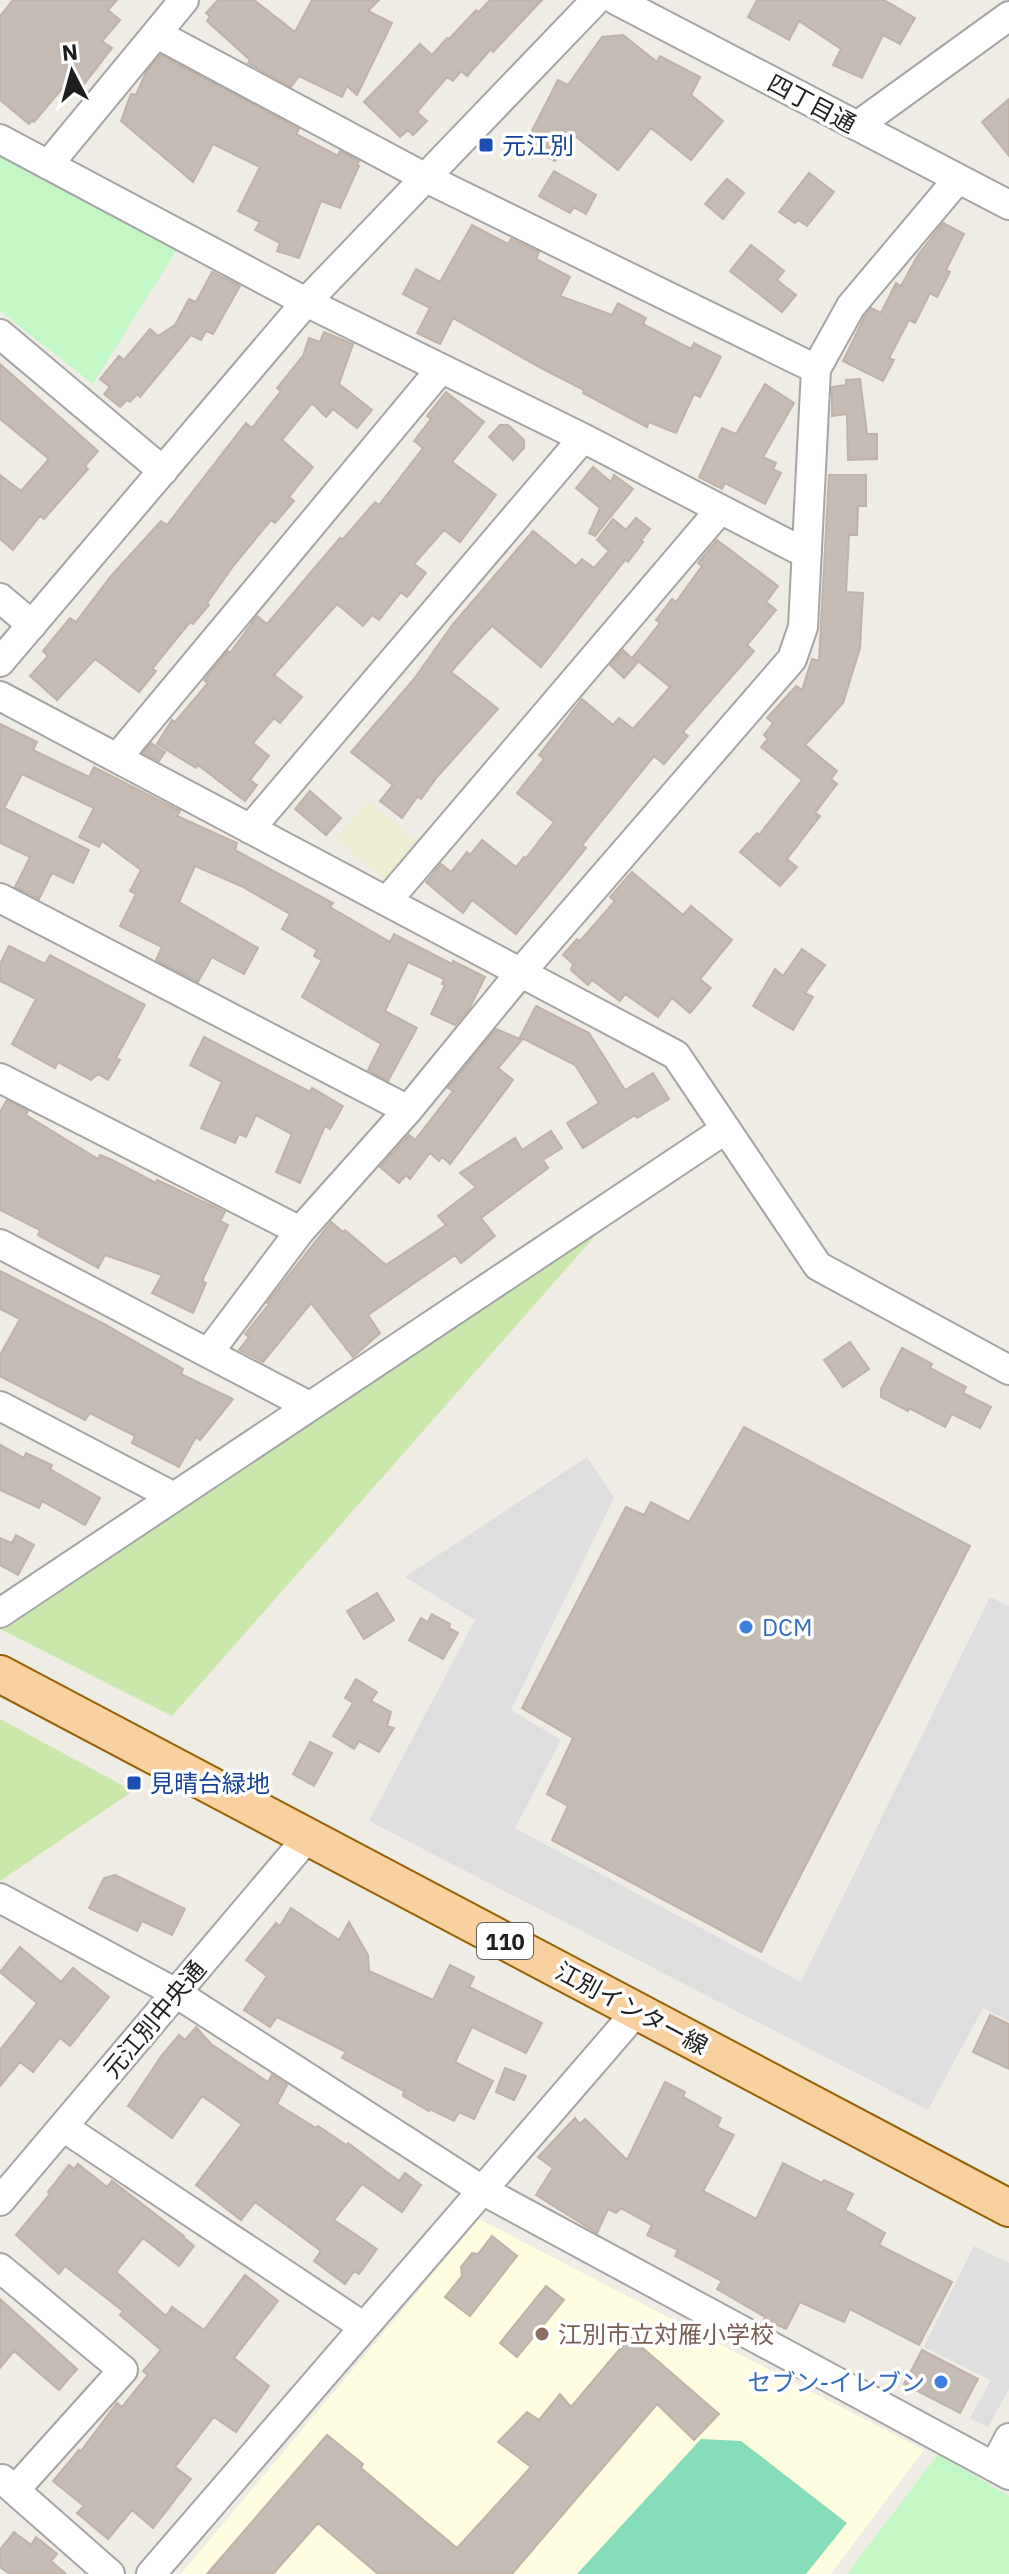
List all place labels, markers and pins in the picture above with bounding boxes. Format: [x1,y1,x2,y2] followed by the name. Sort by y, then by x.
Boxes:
[502,129,574,161] place label: 元江別
[477,136,495,154] marker: 元江別
[762,1611,813,1643] place label: DCM
[737,1618,755,1636] marker: DCM
[150,1767,270,1799] place label: 見晴台緑地
[125,1774,143,1792] marker: 見晴台緑地
[558,2318,774,2350] place label: 江別市立対雁小学校
[533,2325,551,2343] marker: 江別市立対雁小学校
[747,2366,925,2398] place label: セブン-イレブン
[932,2373,950,2391] marker: セブン-イレブン

